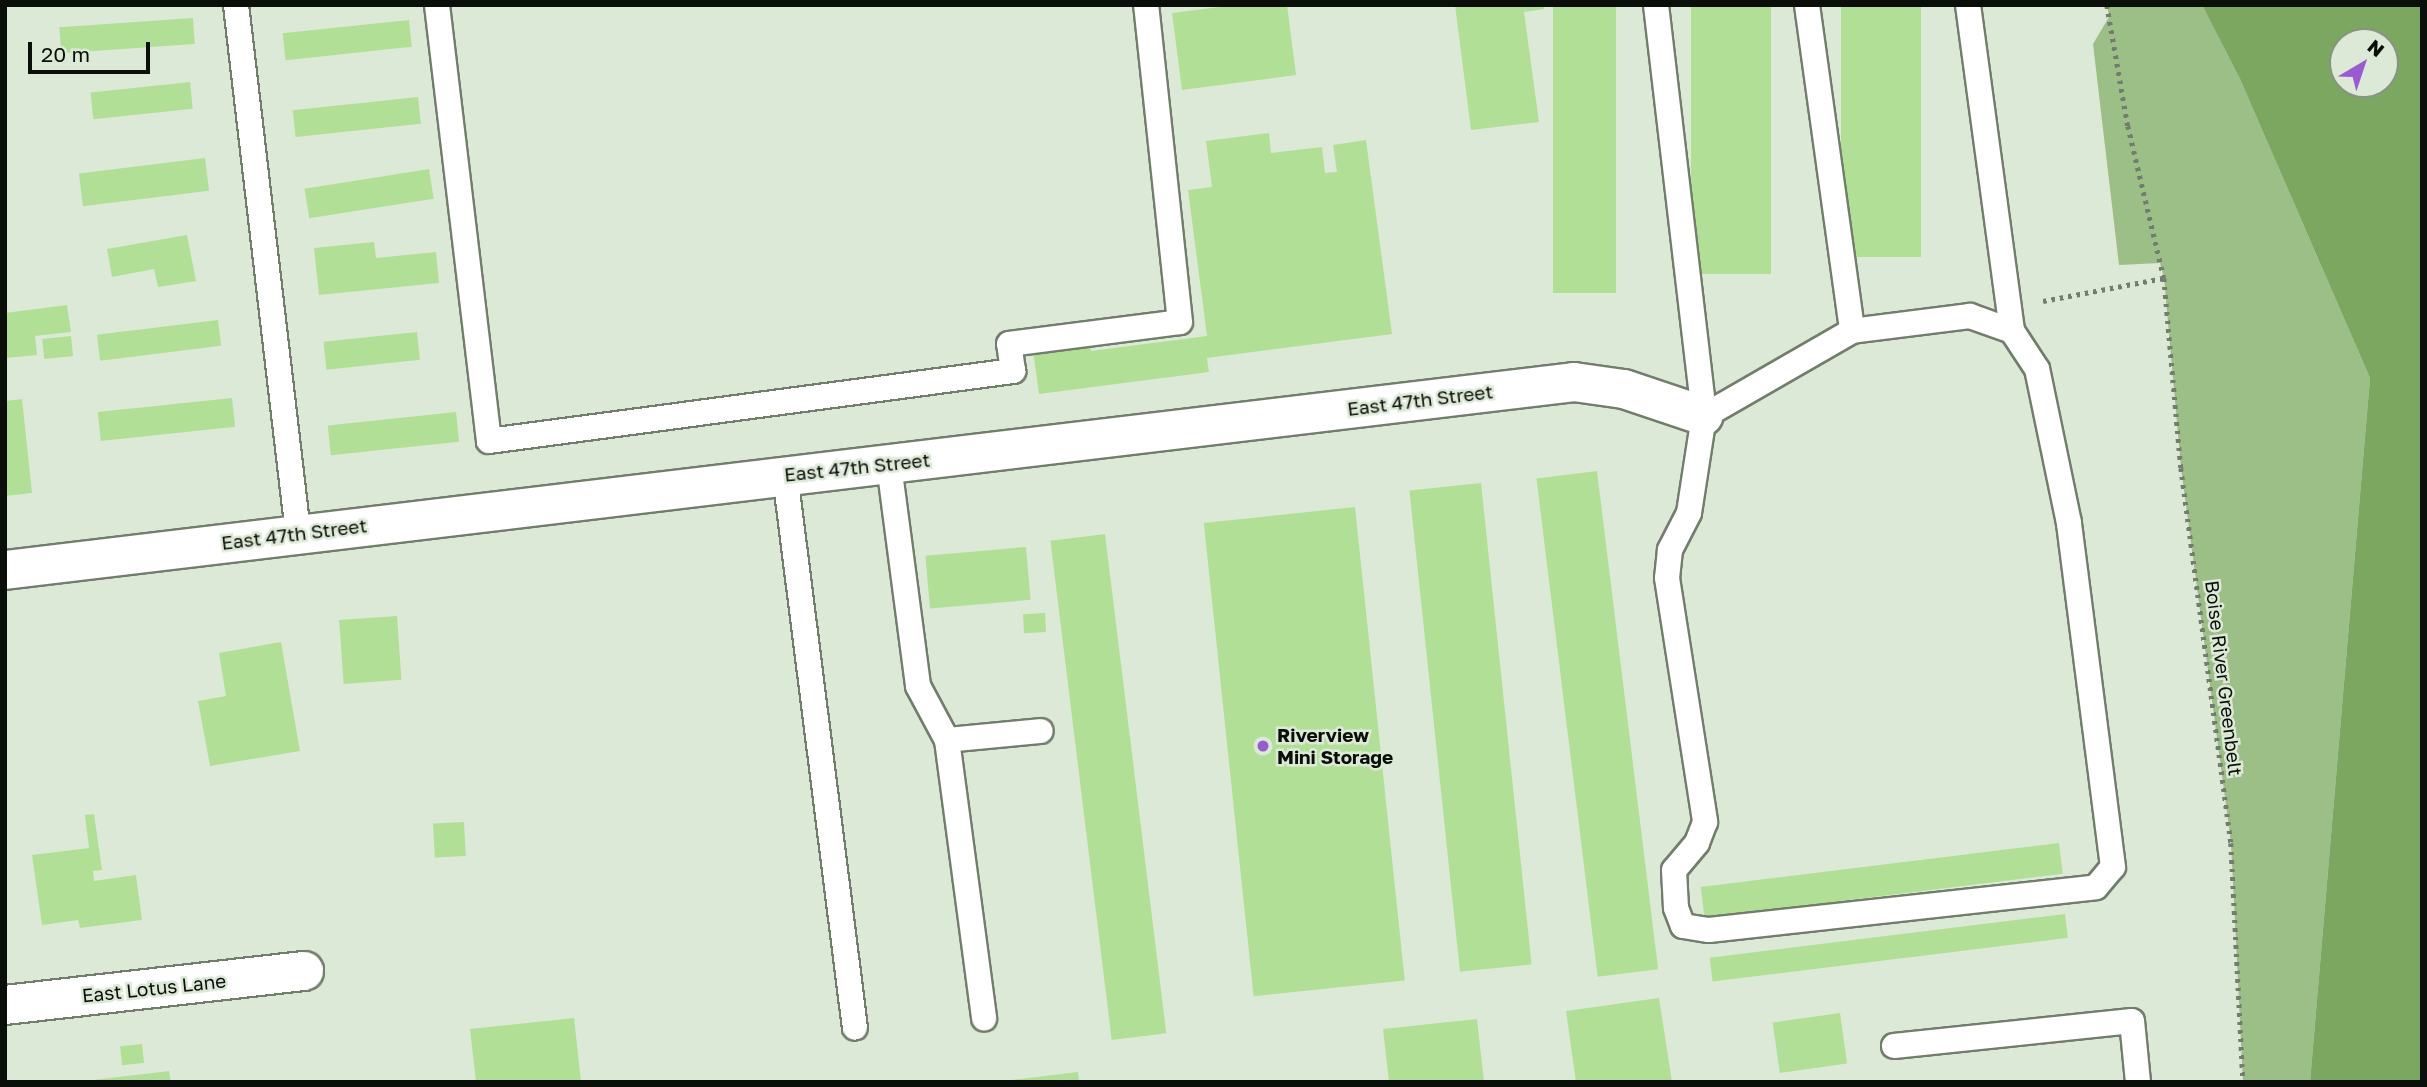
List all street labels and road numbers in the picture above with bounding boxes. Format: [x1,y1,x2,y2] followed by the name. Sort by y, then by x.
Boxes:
[1346,380,1494,420] street label: East 47th Street
[783,448,931,486] street label: East 47th Street
[220,514,368,554] street label: East 47th Street
[2201,579,2247,777] street label: Boise River Greenbelt
[81,969,227,1007] street label: East Lotus Lane

